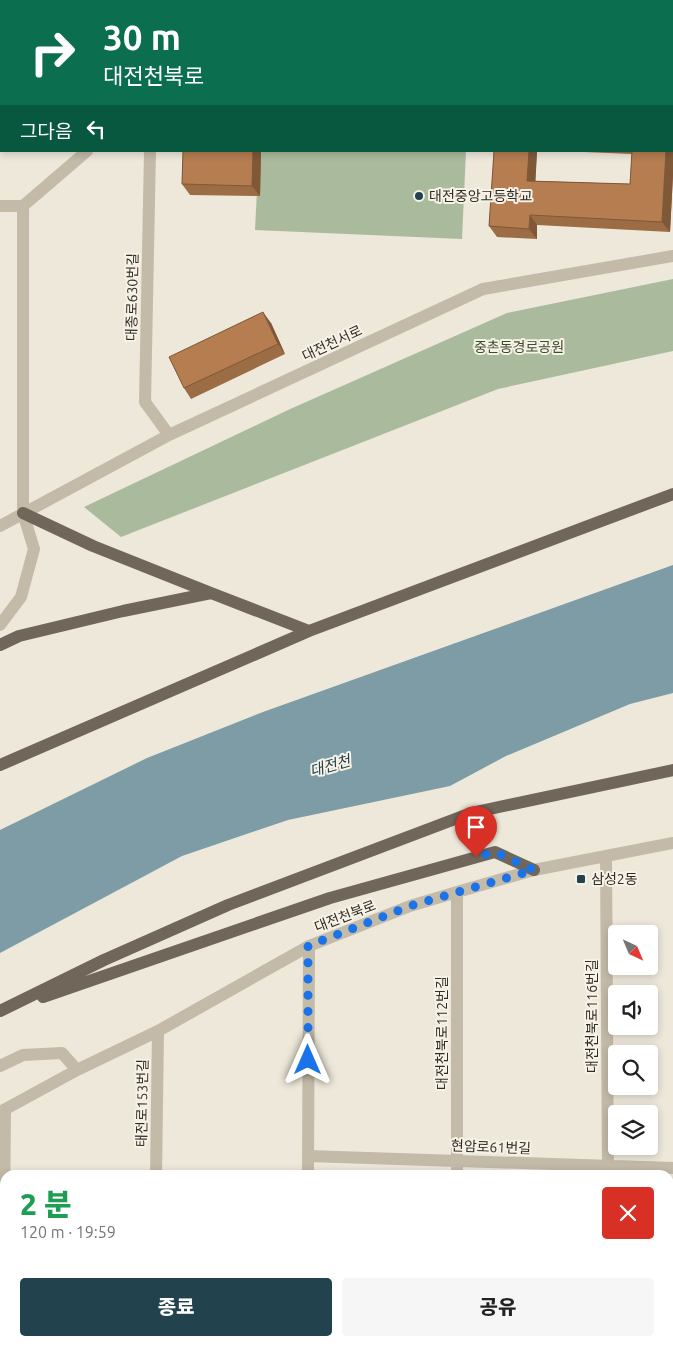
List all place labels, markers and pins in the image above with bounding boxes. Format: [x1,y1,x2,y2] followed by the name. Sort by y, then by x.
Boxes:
[429,188,532,204] place label: 대전중앙고등학교
[413,190,425,202] marker: 대전중앙고등학교
[455,806,497,857] pin
[591,871,638,887] place label: 삼성2동
[575,873,587,885] marker: 삼성2동

